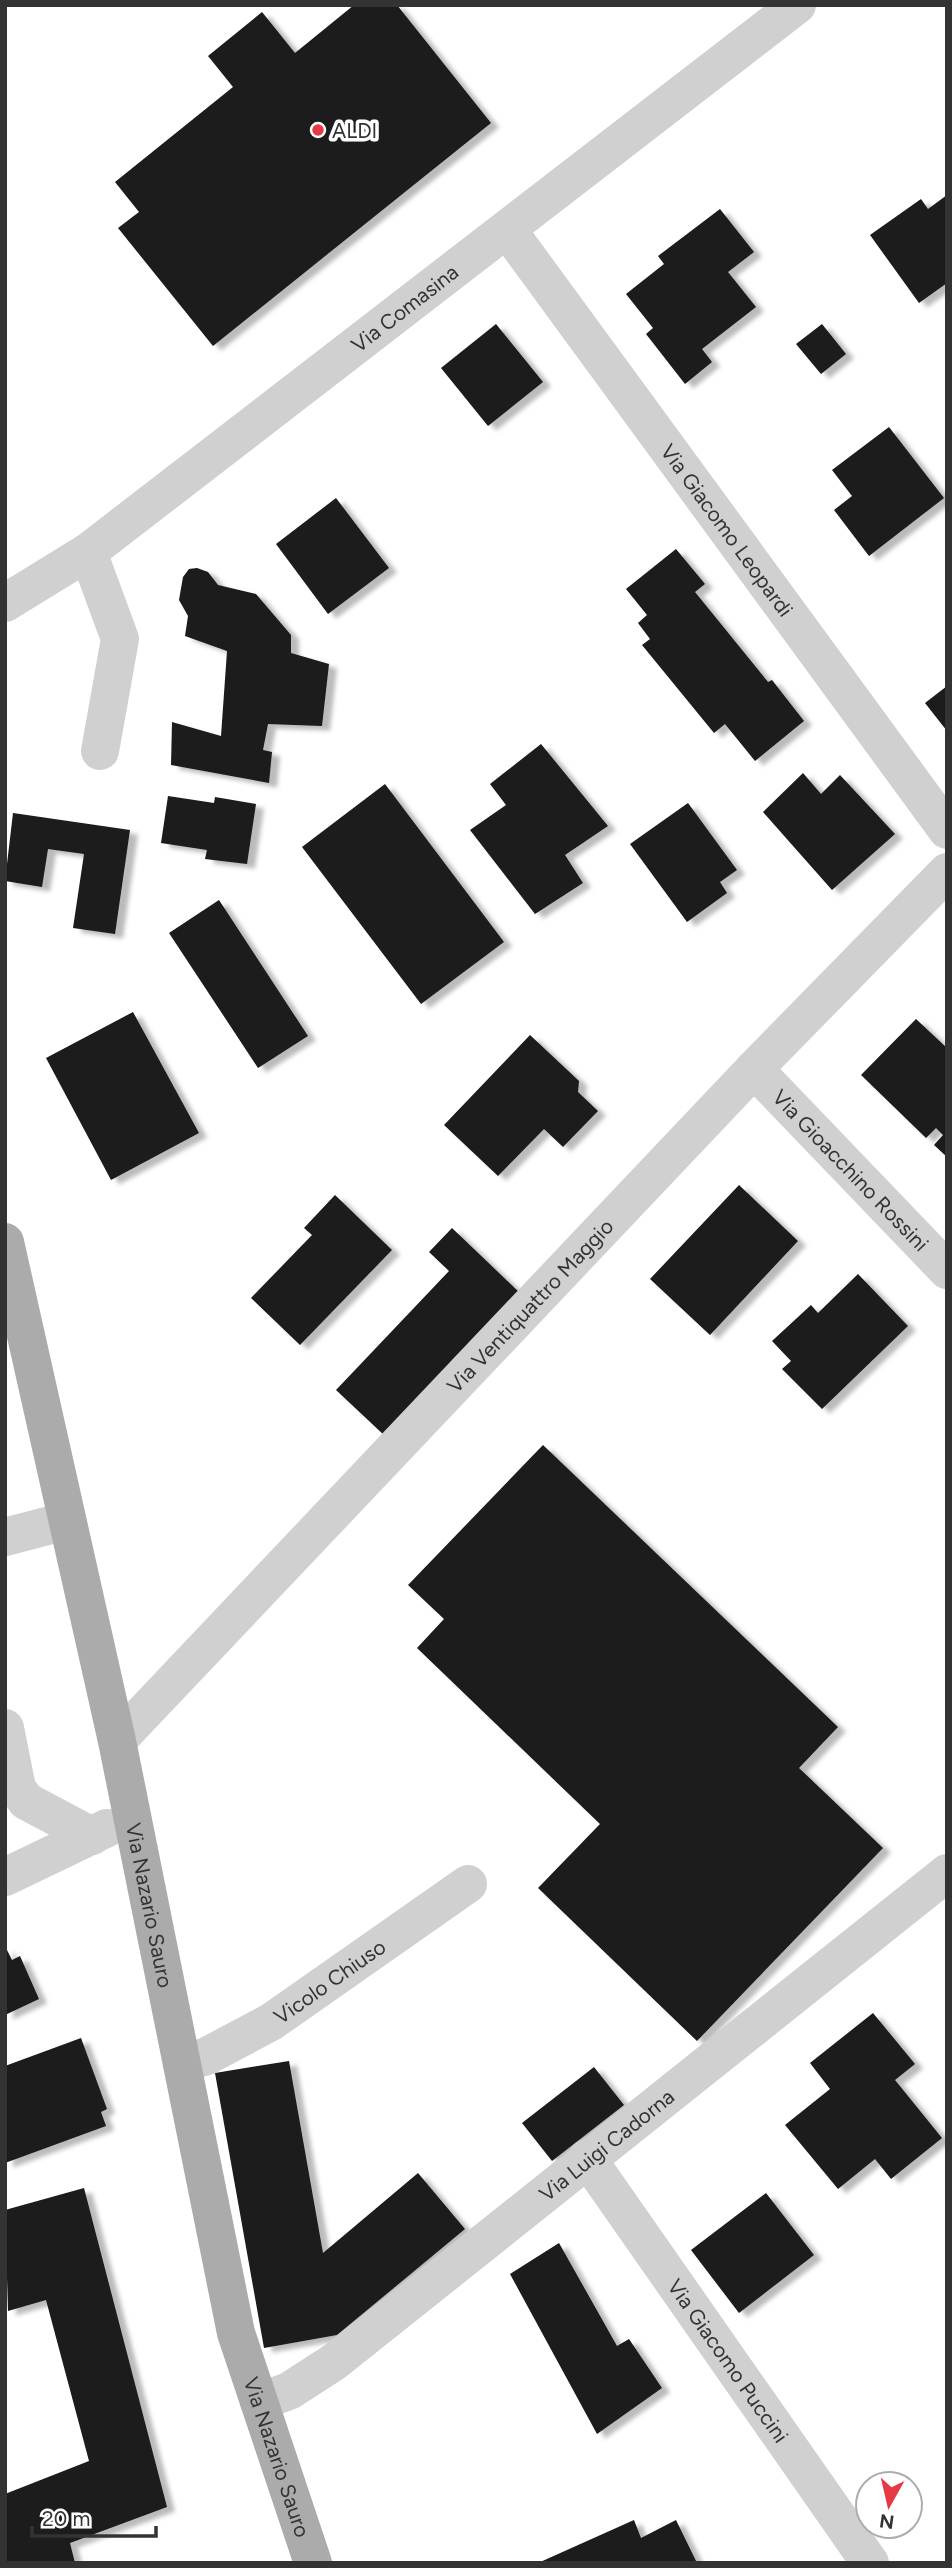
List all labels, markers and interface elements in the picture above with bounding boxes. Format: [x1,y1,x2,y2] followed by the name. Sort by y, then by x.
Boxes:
[332,118,377,143] place label: ALDI
[310,122,326,138] marker: ALDI
[346,259,463,357] street label: Via Comasina
[656,439,799,621] street label: Via Giacomo Leopardi
[768,1084,934,1256] street label: Via Gioacchino Rossini
[441,1213,618,1398] street label: Via Ventiquattro Maggio
[121,1821,179,1990] street label: Via Nazario Sauro
[269,1933,390,2029] street label: Vicolo Chiuso
[534,2083,679,2206] street label: Via Luigi Cadorna
[663,2274,794,2447] street label: Via Giacomo Puccini
[239,2374,316,2540] street label: Via Nazario Sauro
[854,2470,924,2540] north arrow
[32,2494,156,2538] scale bar
[42,2506,90,2531] text: 20 m
[878,2509,896,2534] text: N

